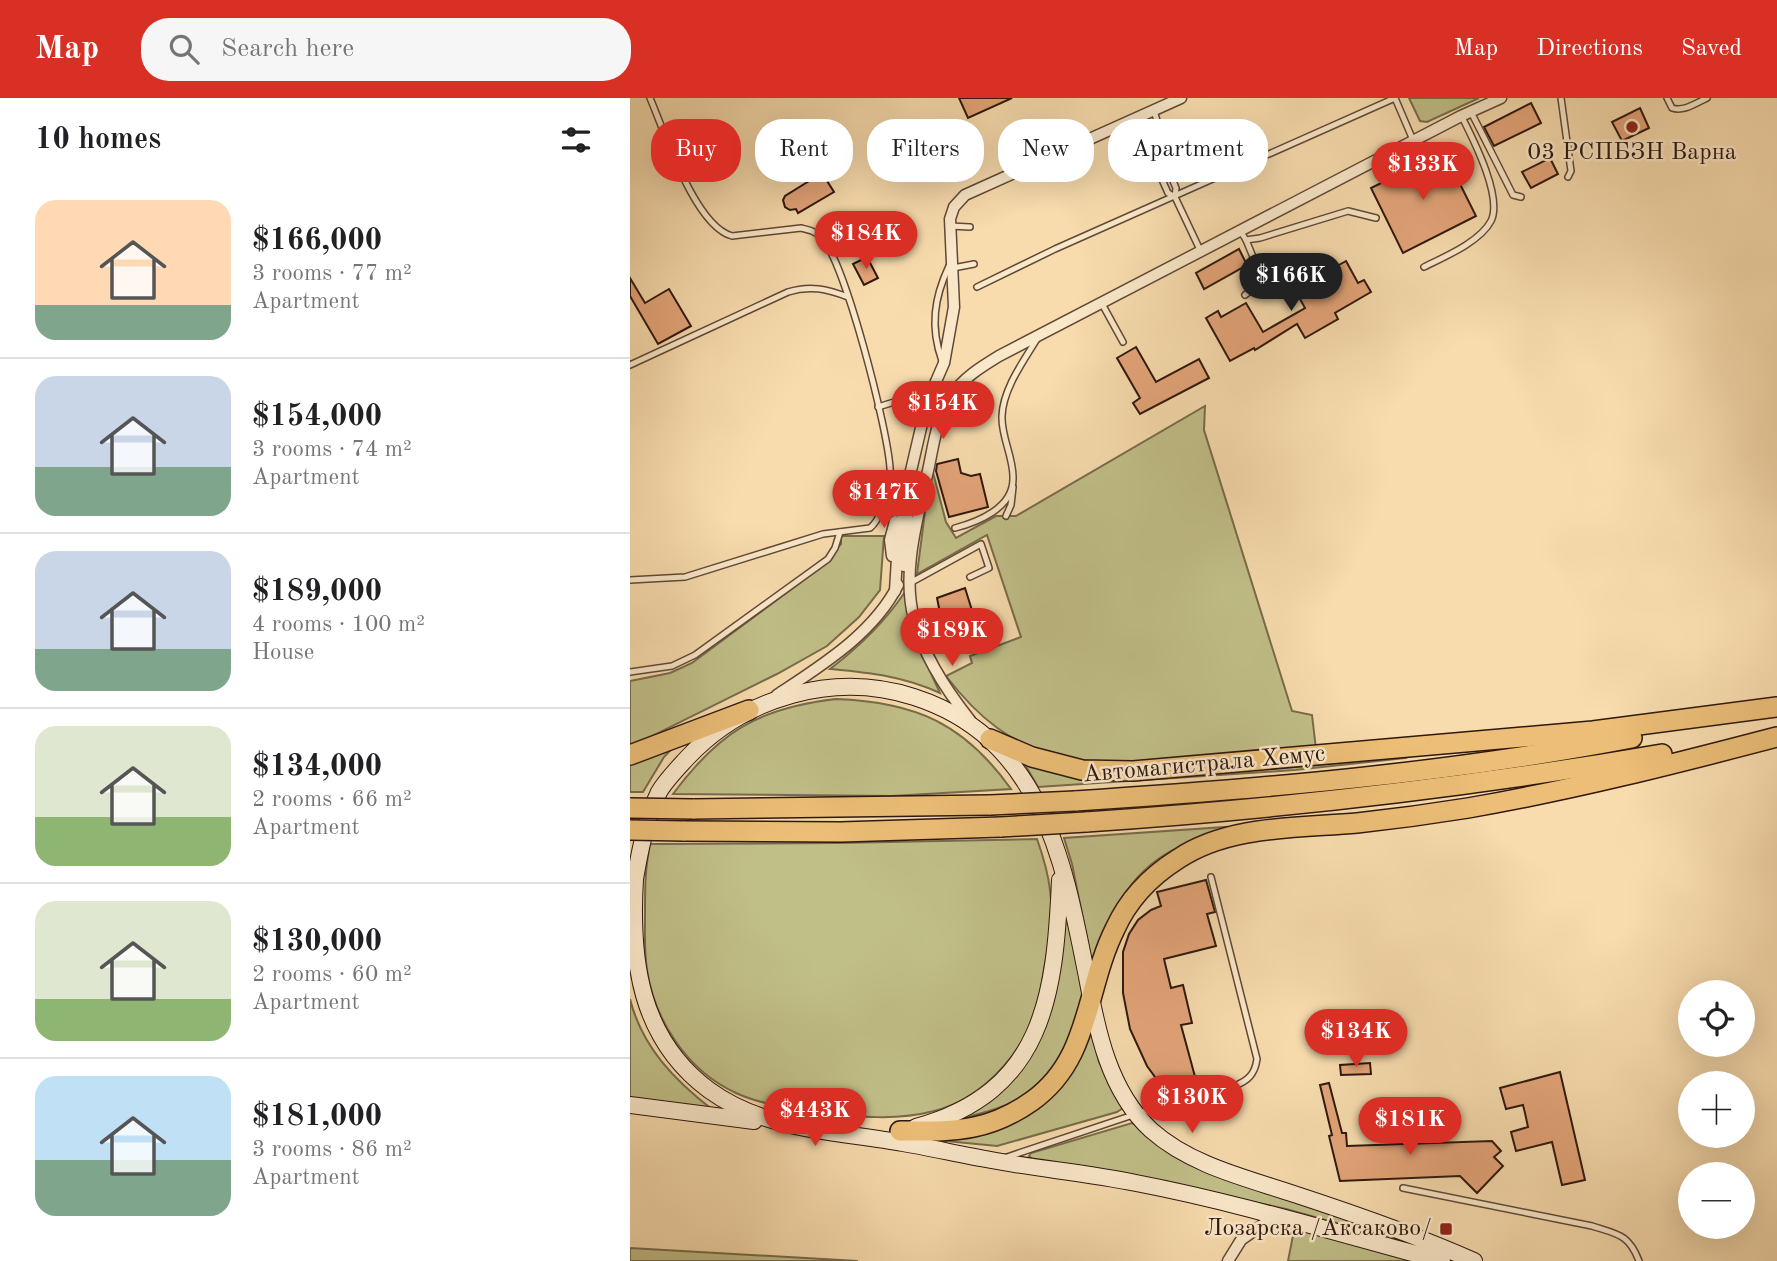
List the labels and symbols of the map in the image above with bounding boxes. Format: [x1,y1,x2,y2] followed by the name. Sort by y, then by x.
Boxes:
[1624,119,1640,135] marker: 03 РСПБЗН Варна
[1527,141,1737,165] place label: 03 РСПБЗН Варна
[1374,142,1472,202] pin: $133K
[817,212,915,271] pin: $184K
[1242,254,1340,313] pin: $166K
[894,382,992,441] pin: $154K
[835,470,933,530] pin: $147K
[903,608,1001,668] pin: $189K
[1082,742,1326,788] street label: Автомагистрала Хемус
[1307,1010,1405,1069] pin: $134K
[1143,1076,1241,1135] pin: $130K
[766,1088,864,1148] pin: $443K
[1361,1098,1459,1157] pin: $181K
[1204,1217,1432,1241] place label: Лозарска /Аксаково/
[1438,1221,1454,1237] marker: Лозарска /Аксаково/

